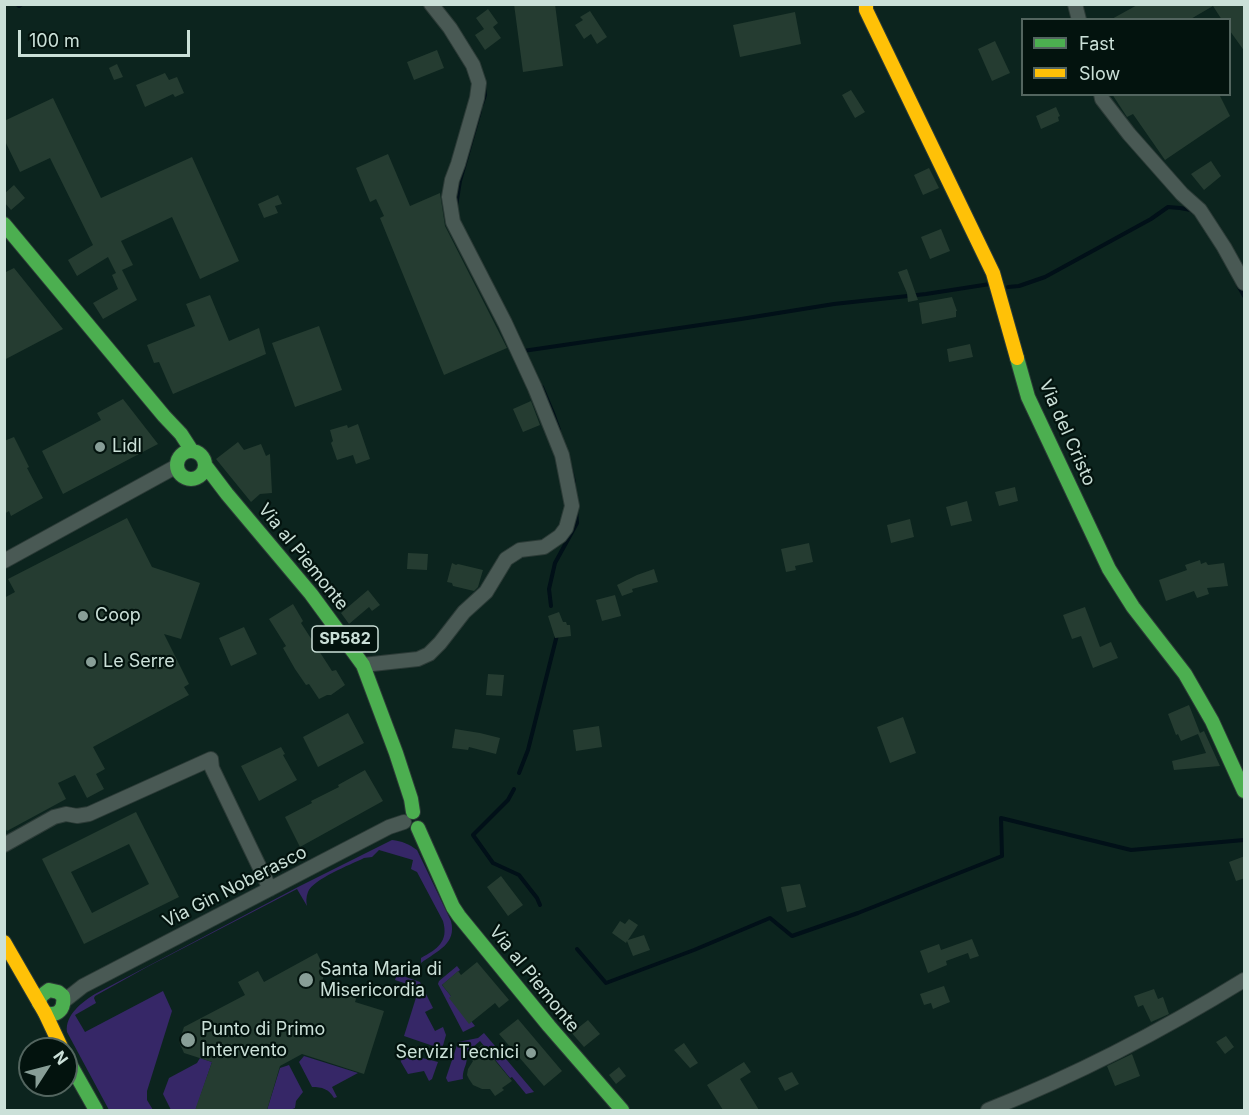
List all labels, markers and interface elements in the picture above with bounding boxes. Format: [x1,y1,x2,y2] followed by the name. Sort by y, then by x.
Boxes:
[21,18,194,56] scale bar
[1021,18,1231,96] legend
[29,30,80,51] text: 100 m
[1079,33,1115,54] text: Fast
[1079,63,1120,84] text: Slow
[1034,377,1100,489] street label: Via del Cristo
[112,436,142,458] place label: Lidl
[93,440,107,454] marker: Lidl
[253,499,353,615] street label: Via al Piemonte
[95,605,141,627] place label: Coop
[76,609,90,623] marker: Coop
[312,626,378,652] road number: SP582
[103,651,175,673] place label: Le Serre
[84,655,98,669] marker: Le Serre
[159,841,311,933] street label: Via Gin Noberasco
[484,921,584,1037] street label: Via al Piemonte
[320,959,442,1002] place label: Santa Maria di Misericordia
[297,971,315,989] marker: Santa Maria di Misericordia
[201,1019,325,1062] place label: Punto di Primo Intervento
[179,1031,197,1049] marker: Punto di Primo Intervento
[18,1037,78,1097] north arrow
[395,1042,519,1064] place label: Servizi Tecnici
[524,1046,538,1060] marker: Servizi Tecnici
[49,1047,73,1068] text: N

